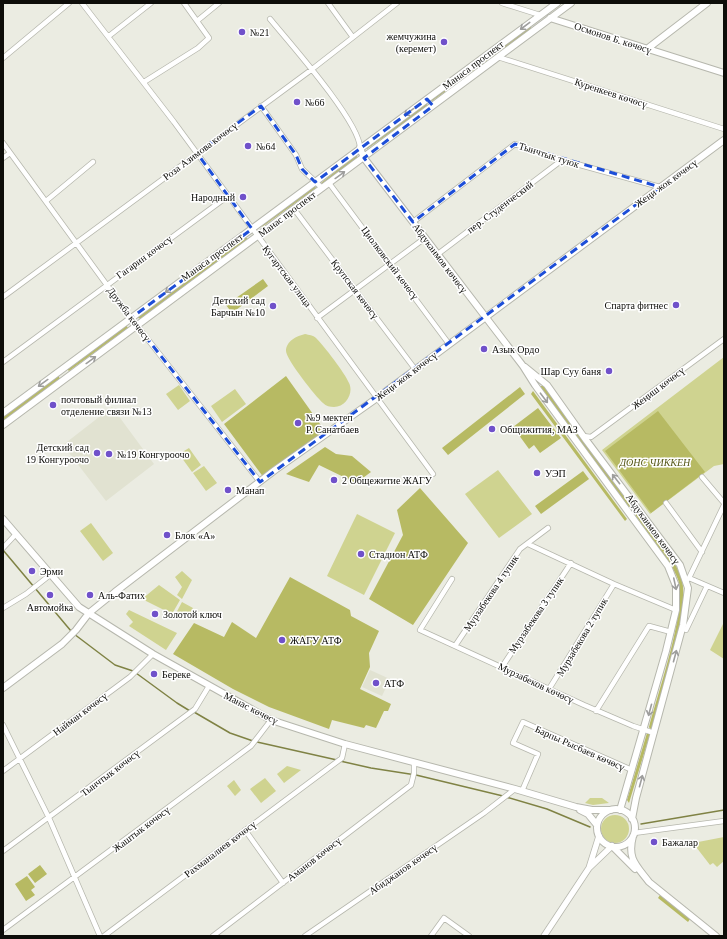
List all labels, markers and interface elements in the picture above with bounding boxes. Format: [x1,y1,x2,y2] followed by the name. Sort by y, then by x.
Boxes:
[573,20,653,56] street label: Осмонов Б. көчөсү
[520,22,531,30] one-way arrow
[237,27,247,37] marker: №21
[250,27,270,38] place label: №21
[386,31,437,55] place label: жемчужина (керемет)
[439,37,449,47] marker: жемчужина (керемет)
[440,38,506,92] street label: Манаса проспект
[573,76,649,110] street label: Куренкеев көчөсү
[292,97,302,107] marker: №66
[305,97,325,108] place label: №66
[404,108,415,116] one-way arrow
[161,120,239,182] street label: Роза Азимова көчөсү
[517,140,581,170] street label: Тынчтык туюк
[243,141,253,151] marker: №64
[256,141,276,152] place label: №64
[633,157,699,209] street label: Жеңи жок көчөсү
[334,171,345,179] one-way arrow
[465,178,536,235] street label: пер. Студенческий
[256,188,318,239] street label: Манас проспект
[191,192,236,203] place label: Народный
[238,192,248,202] marker: Народный
[410,221,470,295] street label: Абдукаимов көчөсү
[359,224,421,302] street label: Циолковский көчөсү
[179,231,245,283] street label: Манаса проспект
[114,233,174,281] street label: Гагарин көчөсү
[260,243,314,309] street label: Кугартская улица
[329,257,381,321] street label: Крупская көчөсү
[105,285,153,343] street label: Дружба көчөсү
[164,285,175,293] one-way arrow
[211,295,265,318] place label: Детский сад Барчын №10
[605,300,669,311] place label: Спарта фитнес
[671,300,681,310] marker: Спарта фитнес
[268,301,278,311] marker: Детский сад Барчын №10
[479,344,489,354] marker: Азык Ордо
[492,344,539,355] place label: Азык Ордо
[373,349,439,403] street label: Жеңи жок көчөсү
[85,356,96,364] one-way arrow
[629,365,687,411] street label: Жеңиш көчөсү
[541,366,601,377] place label: Шар Суу баня
[604,366,614,376] marker: Шар Суу баня
[38,379,49,387] one-way arrow
[540,392,548,403] one-way arrow
[61,394,152,417] place label: почтовый филиал отделение связи №13
[48,400,58,410] marker: почтовый филиал отделение связи №13
[306,412,359,435] place label: №9 мектеп Р. Санатбаев
[293,418,303,428] marker: №9 мектеп Р. Санатбаев
[487,424,497,434] marker: Общижития, МАЗ
[500,424,578,435] place label: Общижития, МАЗ
[26,442,89,465] place label: Детский сад 19 Конгуроочо
[92,448,102,458] marker: Детский сад 19 Конгуроочо
[104,449,114,459] marker: №19 Конгуроочо
[117,449,189,460] place label: №19 Конгуроочо
[619,457,691,468] park label: ДОНС ЧИККЕН
[532,468,542,478] marker: УЭП
[545,468,566,479] place label: УЭП
[612,474,620,485] one-way arrow
[329,475,339,485] marker: 2 Общежитие ЖАГУ
[342,475,433,486] place label: 2 Общежитие ЖАГУ
[223,485,233,495] marker: Манап
[236,485,265,496] place label: Манап
[624,492,682,566] street label: Абдукаимов көчөсү
[162,530,172,540] marker: Блок «А»
[175,530,215,541] place label: Блок «А»
[356,549,366,559] marker: Стадион АТФ
[369,549,428,560] place label: Стадион АТФ
[461,553,521,633] street label: Мурзабекова 4 тупик
[27,566,37,576] marker: Эрми
[40,566,64,577] place label: Эрми
[506,575,566,655] street label: Мурзабекова 3 тупик
[672,577,680,590] one-way arrow
[45,590,55,600] marker: Автомойка
[85,590,95,600] marker: Аль-Фатих
[98,590,145,601] place label: Аль-Фатих
[554,596,610,678] street label: Мурзабекова 2 тупик
[27,602,74,613] place label: Автомойка
[150,609,160,619] marker: Золотой ключ
[163,609,222,620] place label: Золотой ключ
[277,635,287,645] marker: ЖАГУ АТФ
[290,635,342,646] place label: ЖАГУ АТФ
[672,649,680,662] one-way arrow
[496,661,576,705] street label: Мурзабеков көчөсү
[149,669,159,679] marker: Береке
[162,669,191,680] place label: Береке
[371,678,381,688] marker: АТФ
[384,678,404,689] place label: АТФ
[51,690,109,738] street label: Найман көчөсү
[222,690,280,726] street label: Манас көчөсү
[646,703,654,716] one-way arrow
[533,723,627,773] street label: Барпы Рысбаев көчөсү
[79,747,141,799] street label: Тынчтык көчөсү
[638,775,645,788] one-way arrow
[110,804,172,854] street label: Жаштык көчөсү
[182,818,258,880] street label: Рахманалиев көчөсү
[285,835,343,883] street label: Аманов көчөсү
[649,837,659,847] marker: Бажалар
[662,837,698,848] place label: Бажалар
[367,841,439,897] street label: Абиджанов көчөсү

